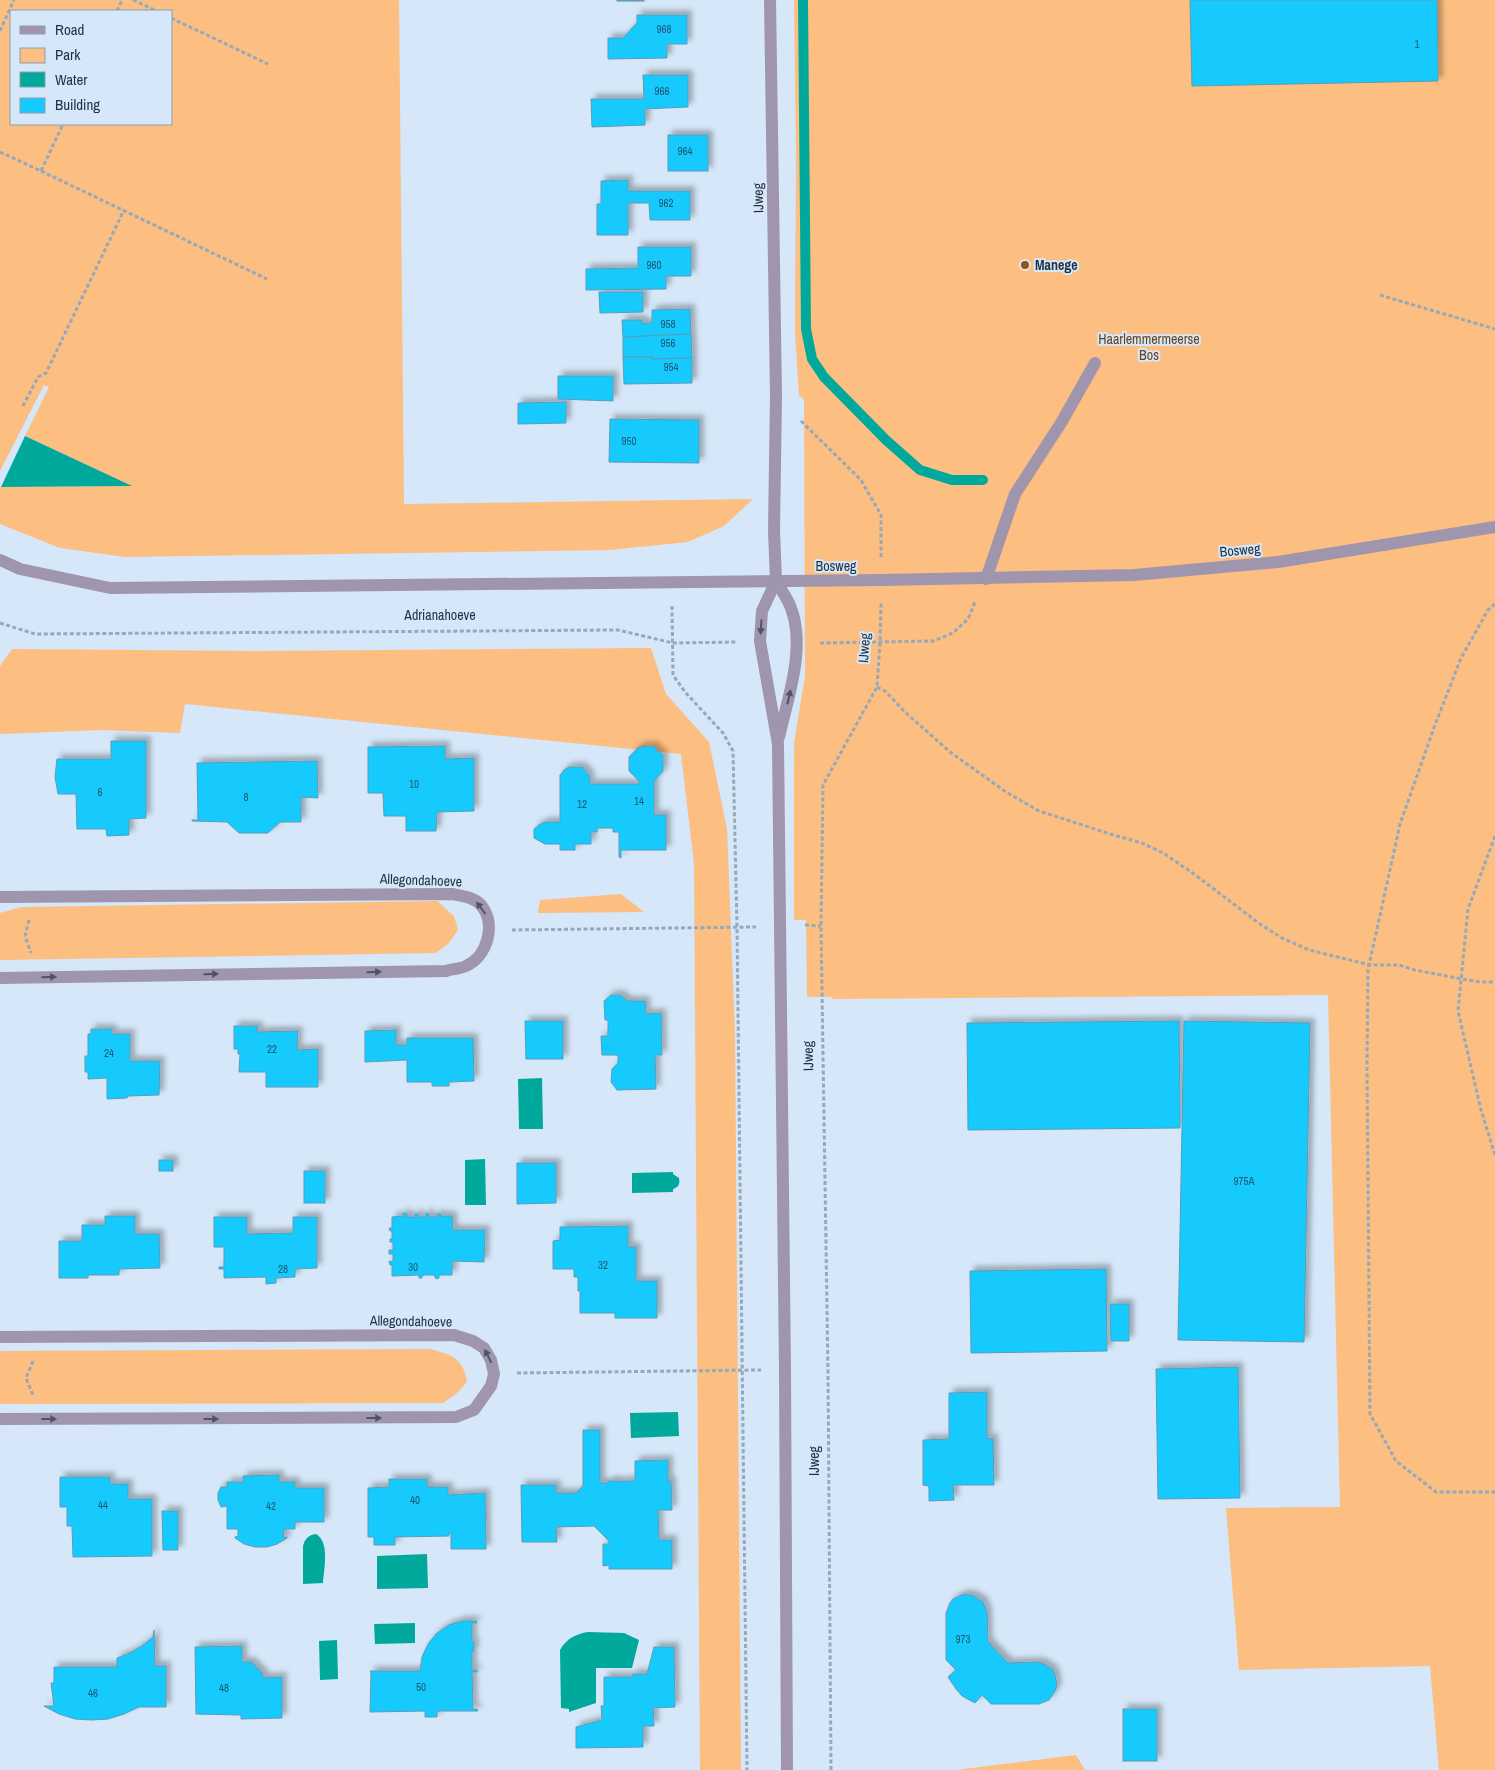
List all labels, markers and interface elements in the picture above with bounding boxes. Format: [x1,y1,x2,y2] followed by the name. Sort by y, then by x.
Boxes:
[10,10,172,125] legend
[55,19,84,40] text: Road
[656,22,672,36] house number: 968
[1414,37,1420,51] house number: 1
[55,44,81,65] text: Park
[55,69,87,90] text: Water
[654,84,670,98] house number: 966
[55,94,100,115] text: Building
[677,144,693,158] house number: 964
[749,182,767,213] street label: IJweg
[658,196,674,210] house number: 962
[1035,256,1078,274] place label: Manege
[646,258,662,272] house number: 960
[1019,259,1031,271] marker: Manege
[660,317,676,331] house number: 958
[1098,330,1200,364] park label: Haarlemmermeerse Bos
[660,336,676,350] house number: 956
[663,360,679,374] house number: 954
[621,434,637,448] house number: 950
[1219,539,1262,561] street label: Bosweg
[816,557,857,575] street label: Bosweg
[403,606,476,624] street label: Adrianahoeve
[757,619,765,635] one-way arrow
[854,632,874,664] street label: IJweg
[785,689,793,704] one-way arrow
[409,777,419,791] house number: 10
[97,785,103,799] house number: 6
[243,790,249,804] house number: 8
[634,794,644,808] house number: 14
[577,797,587,811] house number: 12
[379,870,462,890] street label: Allegondahoeve
[475,902,486,915] one-way arrow
[366,968,382,976] one-way arrow
[203,970,219,978] one-way arrow
[41,973,57,981] one-way arrow
[799,1040,817,1071] street label: IJweg
[267,1042,277,1056] house number: 22
[104,1046,114,1060] house number: 24
[1233,1174,1256,1188] house number: 975A
[598,1258,608,1272] house number: 32
[408,1260,418,1274] house number: 30
[278,1262,288,1276] house number: 28
[369,1311,452,1331] street label: Allegondahoeve
[484,1349,492,1363] one-way arrow
[203,1414,219,1422] one-way arrow
[366,1414,382,1422] one-way arrow
[41,1415,57,1423] one-way arrow
[805,1445,823,1476] street label: IJweg
[410,1493,420,1507] house number: 40
[98,1498,108,1512] house number: 44
[266,1499,276,1513] house number: 42
[955,1632,971,1646] house number: 973
[416,1680,426,1694] house number: 50
[219,1681,229,1695] house number: 48
[88,1686,98,1700] house number: 46

